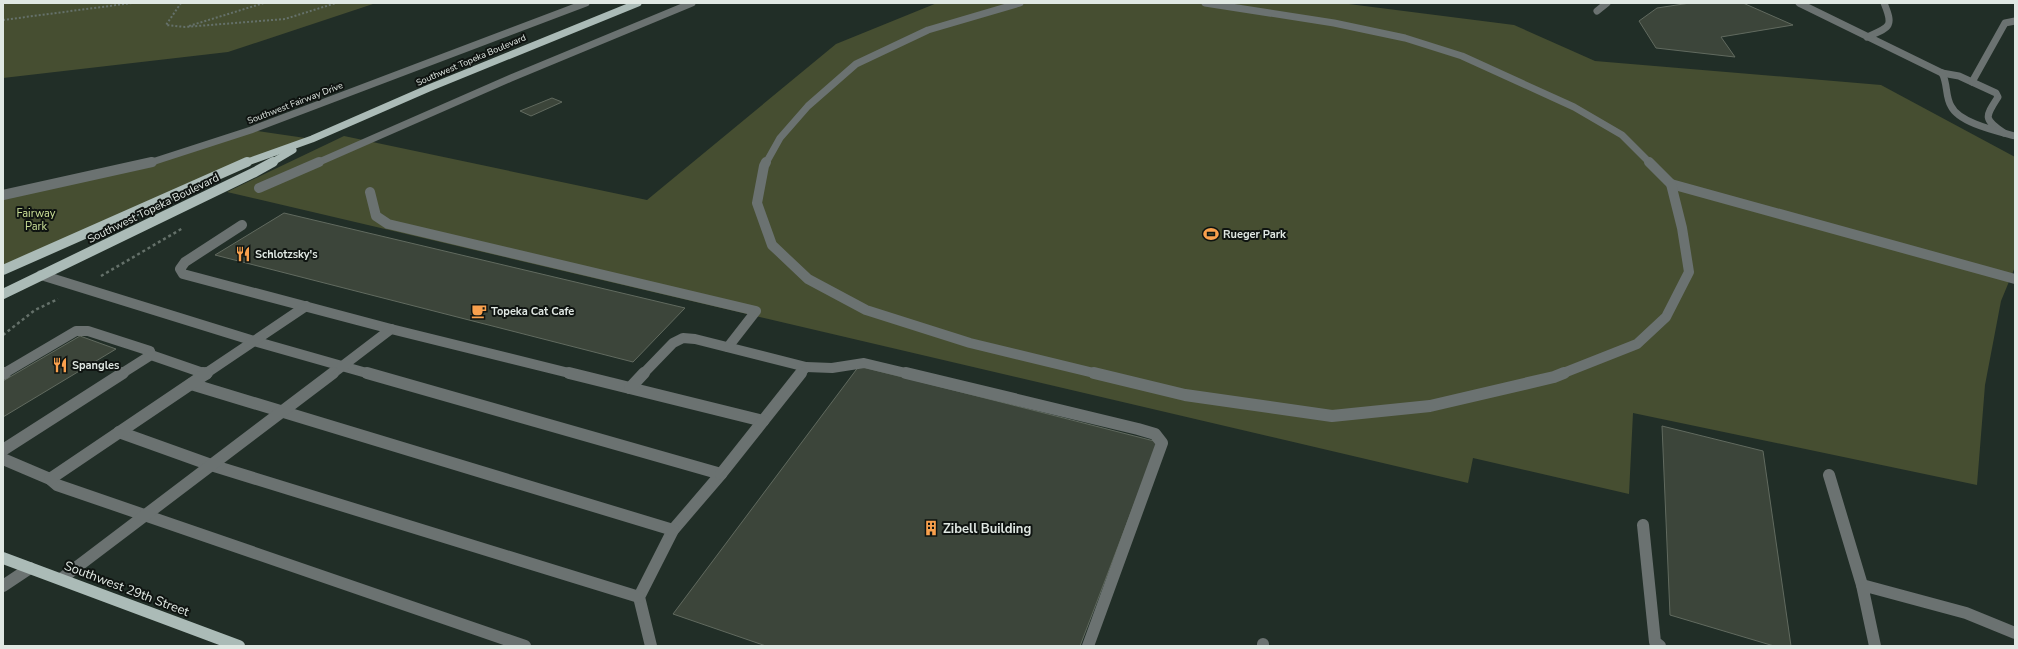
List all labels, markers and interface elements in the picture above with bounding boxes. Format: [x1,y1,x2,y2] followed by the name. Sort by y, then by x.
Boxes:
[414,31,528,89] street label: Southwest Topeka Boulevard
[245,79,345,127] street label: Southwest Fairway Drive
[85,170,222,247] street label: Southwest Topeka Boulevard
[16,206,56,234] park label: Fairway Park
[1202,225,1220,243] sports icon: Rueger Park
[1223,227,1287,242] place label: Rueger Park
[234,245,252,263] restaurant icon: Schlotzsky's
[255,247,318,262] place label: Schlotzsky's
[470,302,488,320] cafe icon: Topeka Cat Cafe
[491,304,574,319] place label: Topeka Cat Cafe
[51,356,69,374] restaurant icon: Spangles
[72,358,119,373] place label: Spangles
[922,519,940,537] building icon: Zibell Building
[943,520,1031,538] place label: Zibell Building
[62,557,192,621] street label: Southwest 29th Street

